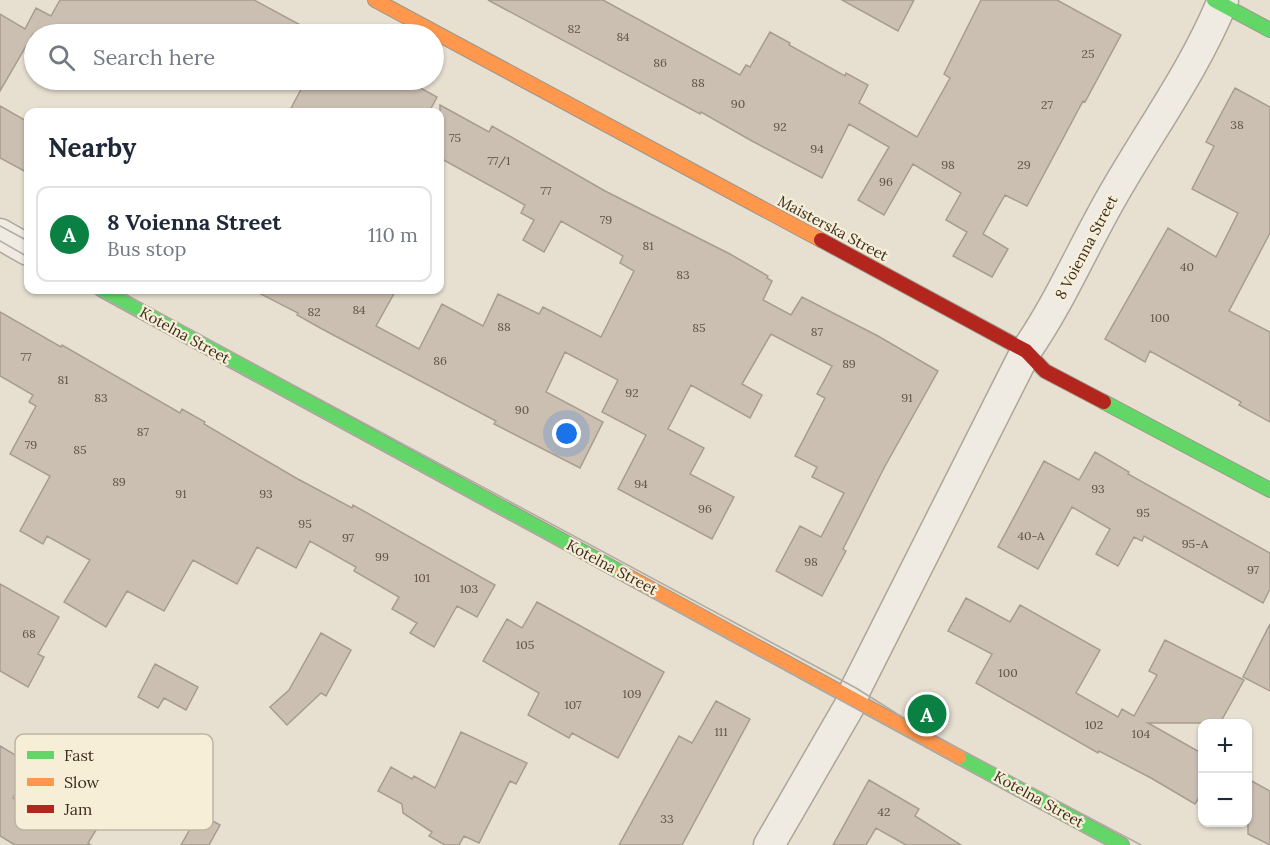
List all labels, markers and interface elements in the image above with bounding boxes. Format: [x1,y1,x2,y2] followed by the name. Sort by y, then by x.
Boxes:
[567,21,581,36] house number: 82
[24,24,444,90] search box
[616,29,630,44] house number: 84
[45,41,78,74] icon: search
[93,43,215,71] text: Search here
[1082,46,1094,61] house number: 25
[653,55,667,70] house number: 86
[691,75,705,90] house number: 88
[731,96,745,111] house number: 90
[1041,97,1053,112] house number: 27
[1230,117,1244,132] house number: 38
[773,119,787,134] house number: 92
[449,130,461,145] house number: 75
[48,131,136,164] text: Nearby
[810,141,824,156] house number: 94
[488,153,510,169] house number: 77/1
[941,157,955,172] house number: 98
[1017,157,1031,172] house number: 29
[879,174,893,189] house number: 96
[540,183,552,198] house number: 77
[775,191,892,265] street label: Maisterska Street
[1051,192,1122,302] street label: 8 Voienna Street
[107,208,281,236] text: 8 Voienna Street
[600,212,612,227] house number: 79
[63,222,76,247] text: A
[368,222,418,247] text: 110 m
[107,236,186,261] text: Bus stop
[642,238,654,253] house number: 81
[1180,259,1194,274] house number: 40
[676,267,690,282] house number: 83
[137,302,234,368] street label: Kotelna Street
[352,302,366,317] house number: 84
[307,304,321,319] house number: 82
[1150,310,1170,325] house number: 100
[497,319,511,334] house number: 88
[692,320,706,335] house number: 85
[811,324,824,339] house number: 87
[20,349,32,364] house number: 77
[433,353,447,368] house number: 86
[842,356,856,371] house number: 89
[57,372,69,387] house number: 81
[625,385,639,400] house number: 92
[94,390,108,405] house number: 83
[901,390,913,405] house number: 91
[515,402,529,417] house number: 90
[552,419,581,448] your location
[137,424,150,439] house number: 87
[25,437,37,452] house number: 79
[73,442,87,457] house number: 85
[112,474,126,489] house number: 89
[634,476,648,491] house number: 94
[1091,481,1105,496] house number: 93
[175,486,187,501] house number: 91
[259,486,273,501] house number: 93
[698,501,712,516] house number: 96
[1136,505,1150,520] house number: 95
[298,516,312,531] house number: 95
[1017,528,1045,543] house number: 40-А
[342,530,355,545] house number: 97
[563,535,661,599] street label: Kotelna Street
[1182,536,1209,551] house number: 95-А
[375,549,389,564] house number: 99
[804,554,818,569] house number: 98
[1247,562,1260,577] house number: 97
[414,570,430,585] house number: 101
[460,581,479,596] house number: 103
[22,626,36,641] house number: 68
[516,637,534,652] house number: 105
[998,665,1018,680] house number: 100
[623,686,641,701] house number: 109
[908,692,946,736] pin: A
[564,697,582,712] house number: 107
[1085,717,1103,732] house number: 102
[1198,719,1252,827] map controls
[1198,719,1252,773] button: +
[714,724,728,739] house number: 111
[1132,726,1151,741] house number: 104
[15,734,213,830] legend
[64,745,95,765] text: Fast
[991,766,1088,832] street label: Kotelna Street
[64,772,100,792] text: Slow
[1198,773,1252,827] button: −
[63,799,92,819] text: Jam
[878,804,890,819] house number: 42
[660,811,674,826] house number: 33

